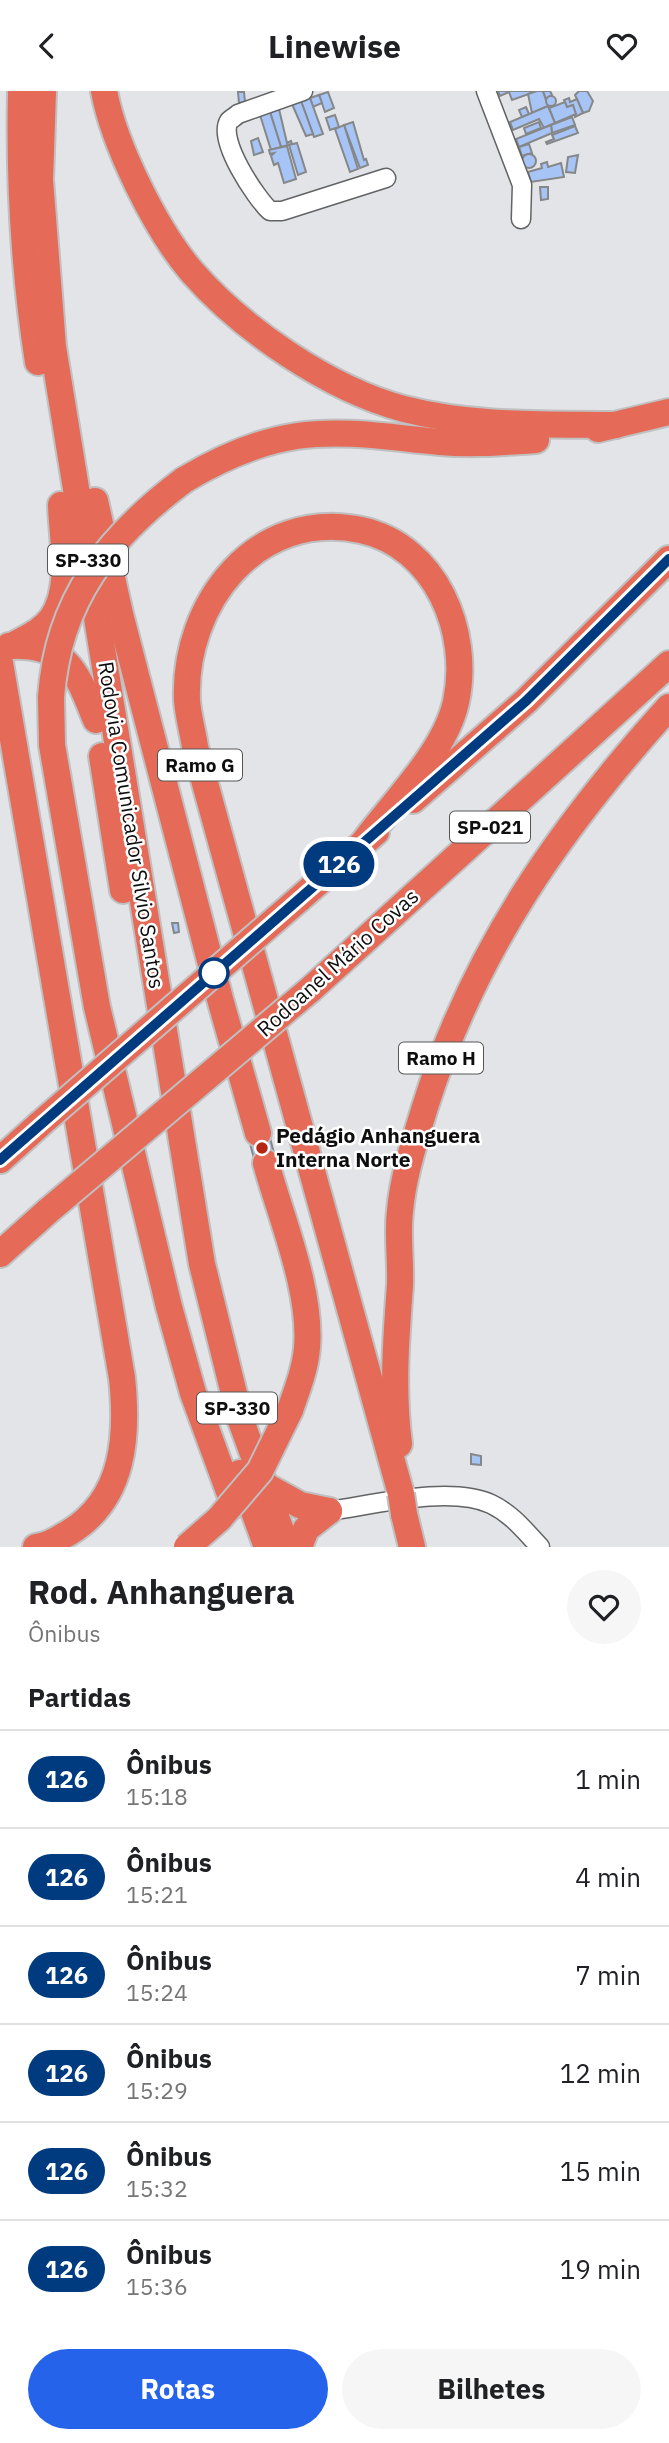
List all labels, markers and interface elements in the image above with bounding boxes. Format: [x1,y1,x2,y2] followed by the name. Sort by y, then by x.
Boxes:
[268,25,401,67] text: Linewise
[28,27,66,65] icon: back
[603,27,641,65] icon: heart
[48,545,128,575] road number: SP-330
[92,659,172,990] street label: Rodovia Comunicador Silvio Santos
[158,750,242,781] road number: Ramo G
[450,811,530,842] road number: SP-021
[299,841,379,887] line badge: 126
[317,848,361,880] text: 126
[251,882,424,1042] street label: Rodoanel Mário Covas
[199,958,229,988] unlabelled marker
[399,1042,483,1073] road number: Ramo H
[276,1121,480,1173] place label: Pedágio Anhanguera Interna Norte
[254,1140,270,1156] marker: Pedágio Anhanguera Interna Norte
[197,1393,277,1423] road number: SP-330
[28,1570,295,1613] text: Rod. Anhanguera
[567,1570,641,1644] button: heart
[28,1618,101,1648] text: Ônibus
[28,1680,131,1714] text: Partidas
[126,1747,212,1781] text: Ônibus
[575,1762,641,1796] text: 1 min
[45,1763,88,1795] text: 126
[126,1781,188,1811] text: 15:18
[126,1845,212,1879] text: Ônibus
[575,1860,641,1894] text: 4 min
[45,1861,88,1893] text: 126
[126,1879,188,1909] text: 15:21
[126,1943,212,1977] text: Ônibus
[575,1958,641,1992] text: 7 min
[45,1959,88,1991] text: 126
[126,1977,188,2007] text: 15:24
[126,2041,212,2075] text: Ônibus
[560,2056,641,2090] text: 12 min
[45,2057,88,2089] text: 126
[126,2075,188,2105] text: 15:29
[126,2139,212,2173] text: Ônibus
[560,2154,641,2188] text: 15 min
[45,2155,88,2187] text: 126
[126,2173,188,2203] text: 15:32
[126,2237,212,2271] text: Ônibus
[560,2252,641,2286] text: 19 min
[45,2253,88,2285] text: 126
[126,2271,188,2301] text: 15:36
[28,2349,328,2429] button: Rotas
[342,2349,641,2429] button: Bilhetes

